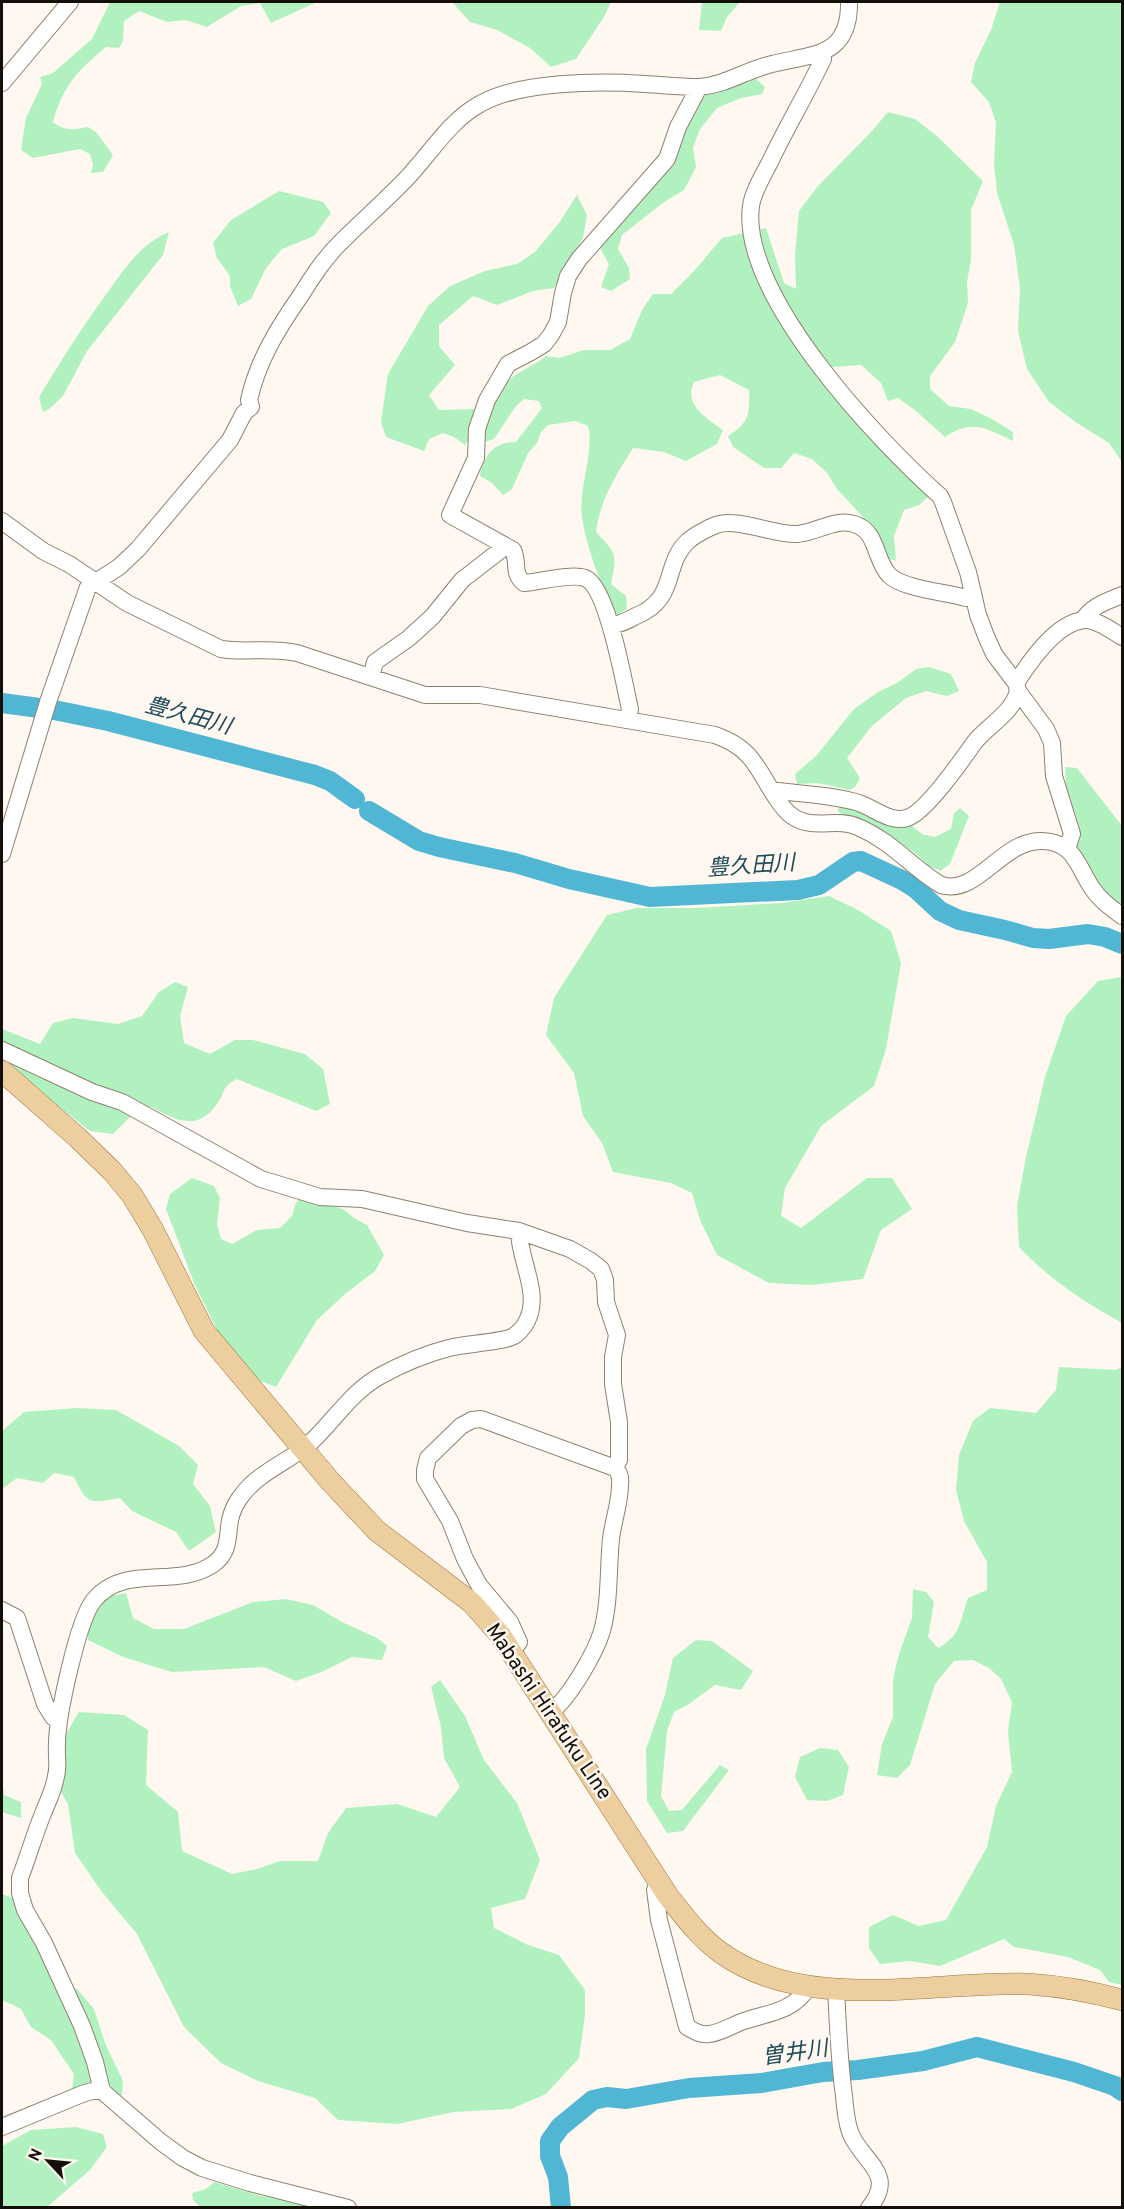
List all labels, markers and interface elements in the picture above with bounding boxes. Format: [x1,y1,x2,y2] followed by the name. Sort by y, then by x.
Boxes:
[142,693,236,742] water label: 豊久田川
[706,850,798,884] water label: 豊久田川
[479,1618,617,1806] street label: Mabashi Hirafuku Line
[760,2036,832,2072] water label: 曽井川
[18,2131,78,2191] north arrow
[25,2146,48,2165] text: N

